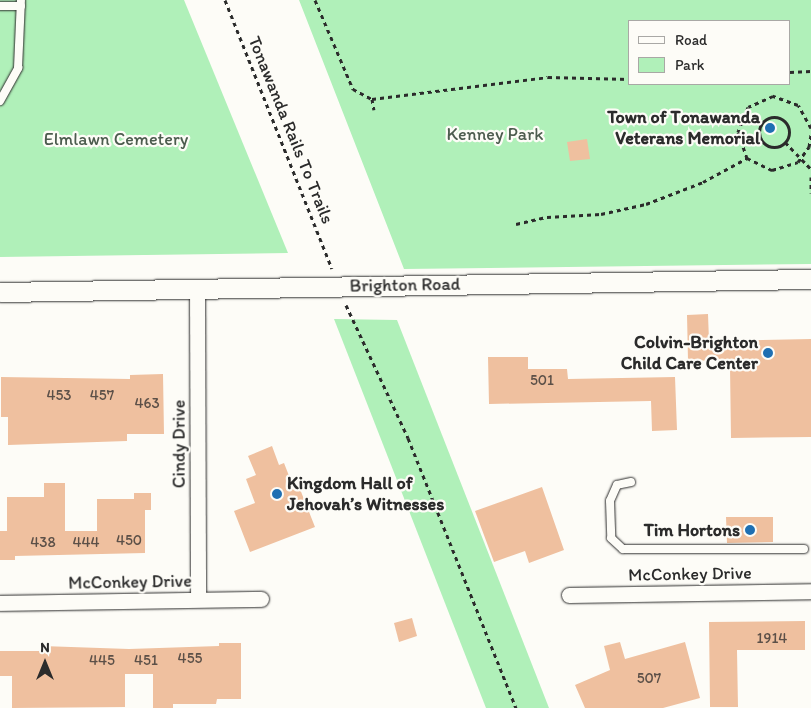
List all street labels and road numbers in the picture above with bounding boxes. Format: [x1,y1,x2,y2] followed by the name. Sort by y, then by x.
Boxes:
[244,34,338,226] street label: Tonawanda Rails To Trails
[350,273,460,297] street label: Brighton Road
[168,399,190,489] street label: Cindy Drive
[628,562,752,586] street label: McConkey Drive
[68,570,192,594] street label: McConkey Drive

